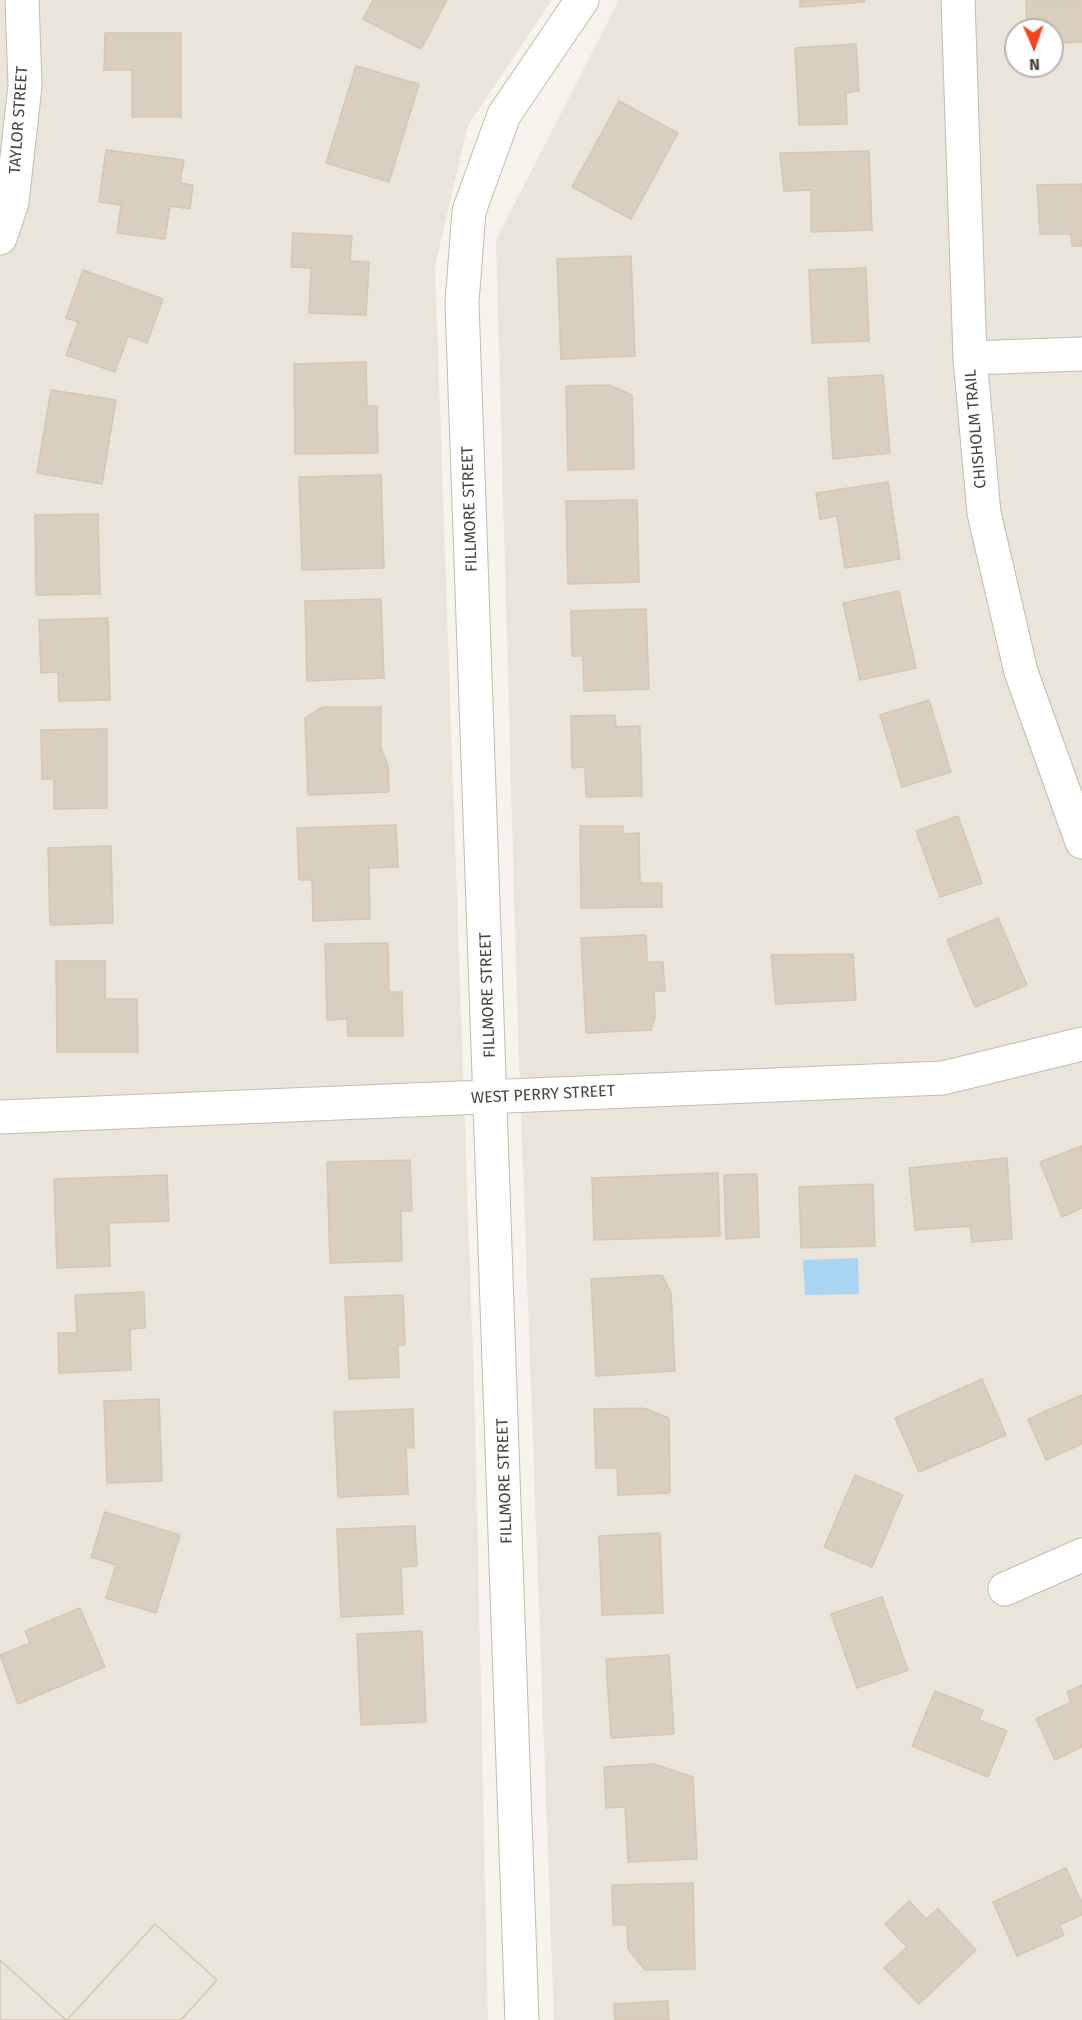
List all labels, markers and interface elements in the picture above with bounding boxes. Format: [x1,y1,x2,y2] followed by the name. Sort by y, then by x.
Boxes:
[1004,18,1064,78] north arrow
[1029,55,1040,74] text: N
[6,65,32,175] street label: TAYLOR STREET
[961,369,991,489] street label: CHISHOLM TRAIL
[458,446,482,572] street label: FILLMORE STREET
[476,932,500,1058] street label: FILLMORE STREET
[471,1082,615,1108] street label: WEST PERRY STREET
[493,1418,517,1544] street label: FILLMORE STREET

